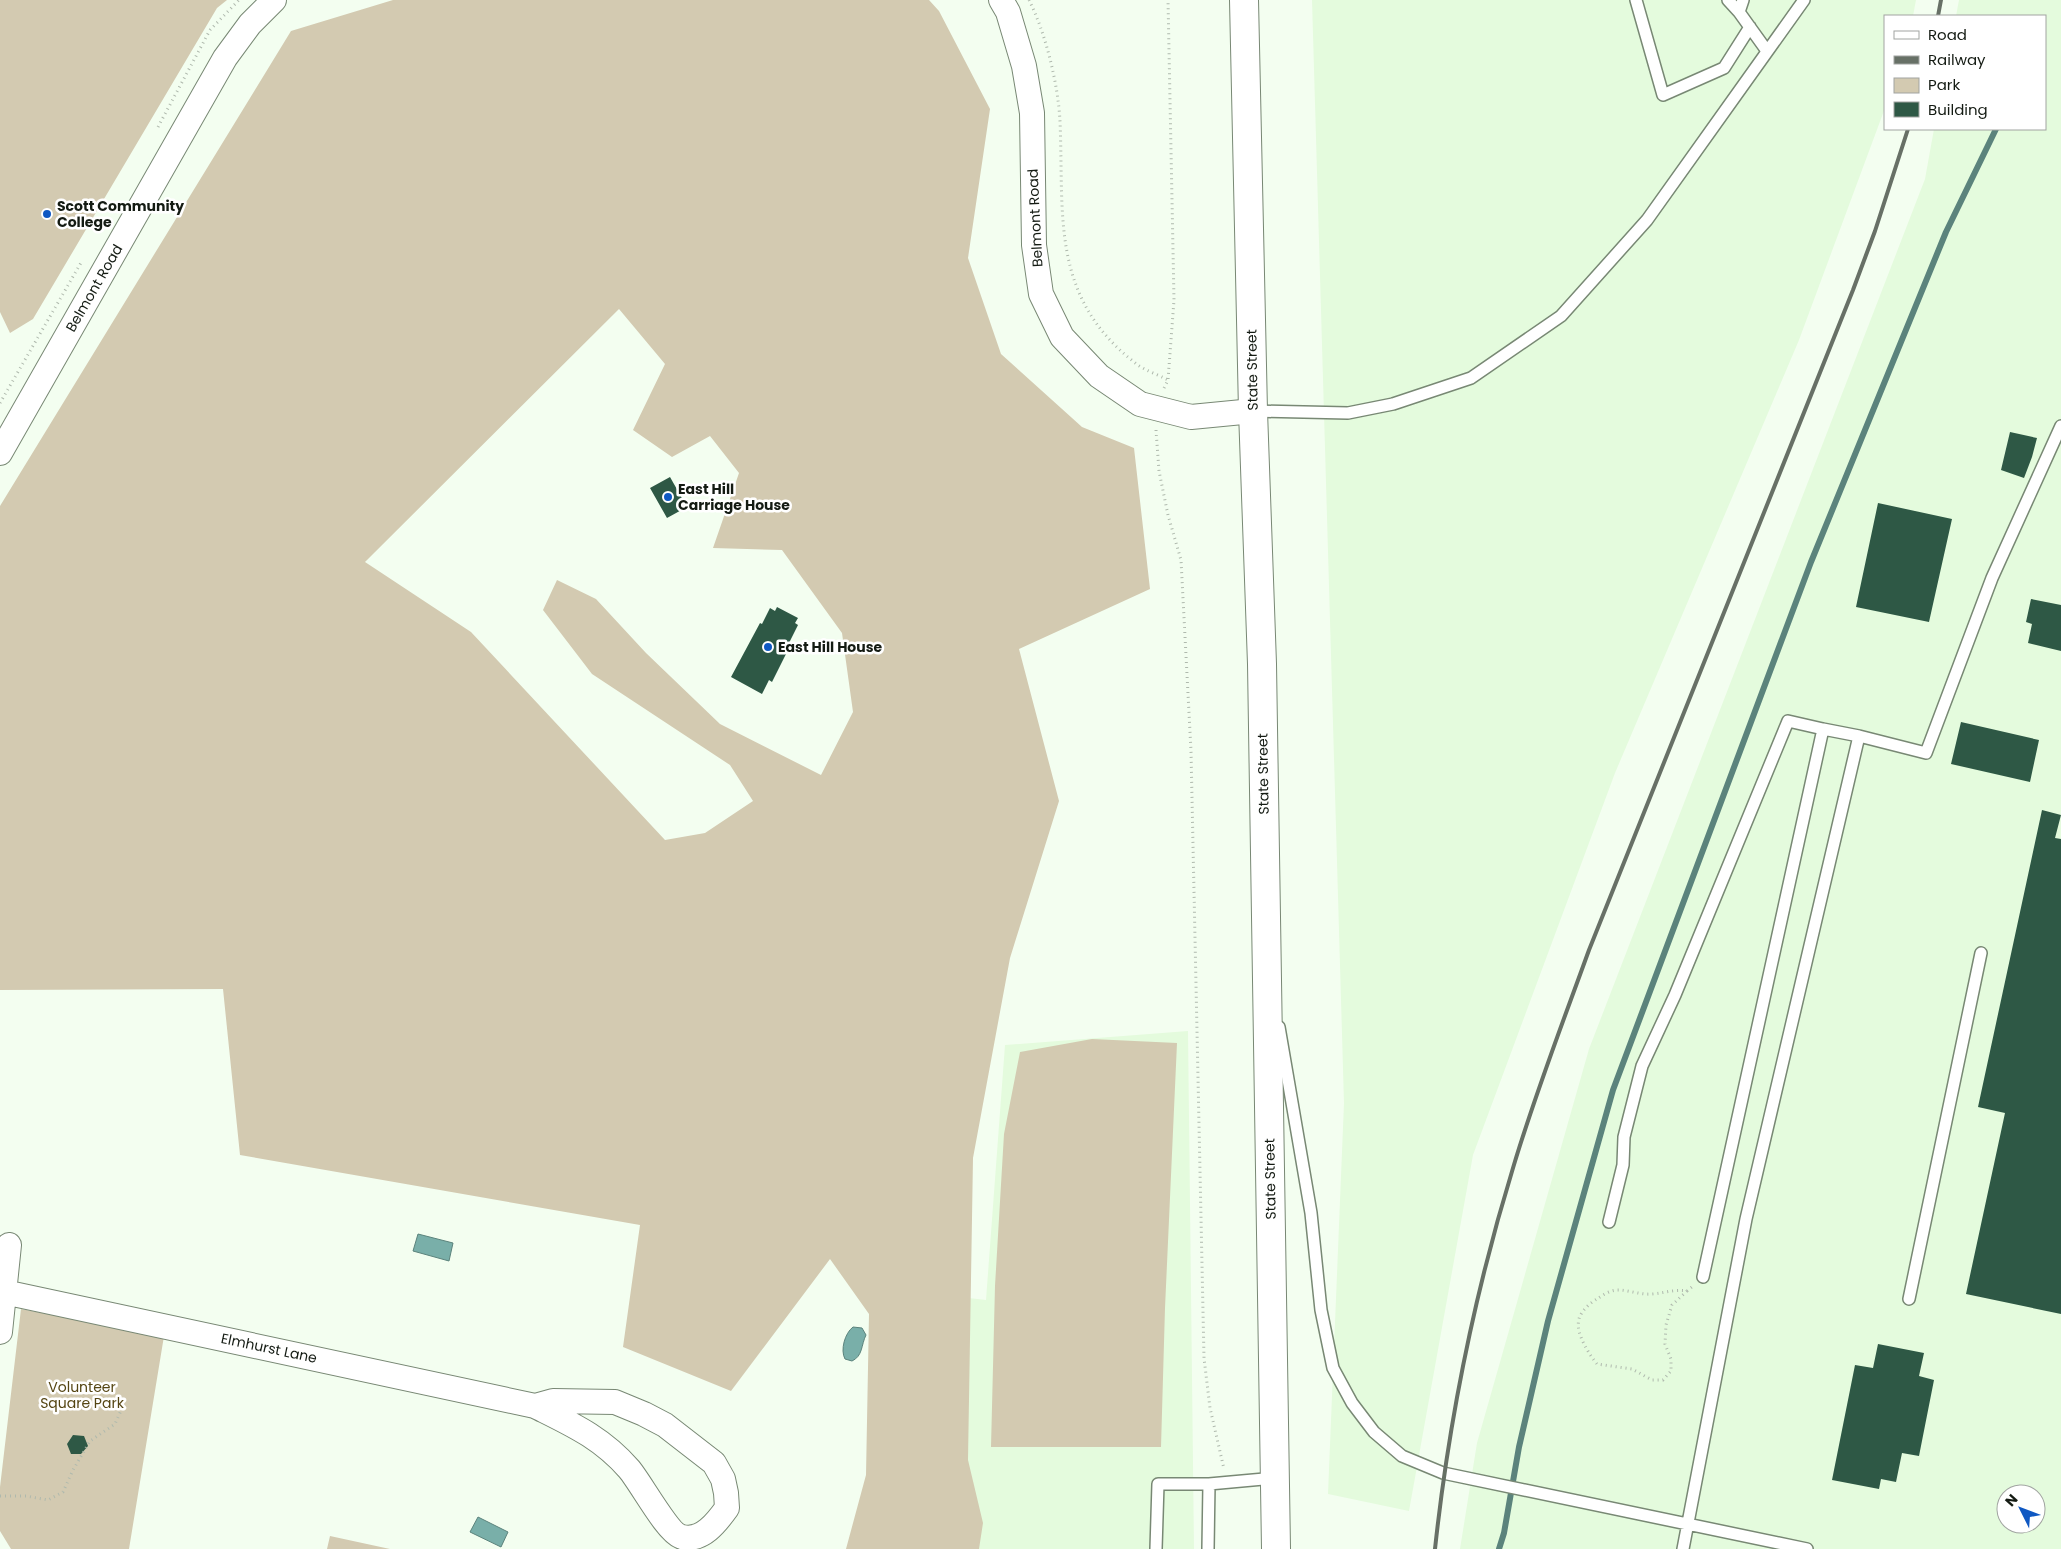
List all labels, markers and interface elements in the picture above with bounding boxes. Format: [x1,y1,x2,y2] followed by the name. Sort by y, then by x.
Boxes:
[1884,15,2046,130] legend
[1928,24,1967,45] text: Road
[1928,49,1986,70] text: Railway
[1928,74,1960,95] text: Park
[1928,99,1988,120] text: Building
[1022,168,1048,268] street label: Belmont Road
[57,196,184,232] place label: Scott Community College
[41,208,53,220] marker: Scott Community College
[61,240,127,336] street label: Belmont Road
[1241,329,1263,411] street label: State Street
[678,479,790,515] place label: East Hill Carriage House
[662,491,674,503] marker: East Hill Carriage House
[778,637,883,657] place label: East Hill House
[762,641,774,653] marker: East Hill House
[1252,733,1274,815] street label: State Street
[1259,1138,1281,1220] street label: State Street
[219,1328,319,1368] street label: Elmhurst Lane
[40,1377,125,1413] park label: Volunteer Square Park
[1996,1484,2046,1534] north arrow
[2000,1490,2022,1511] text: N

